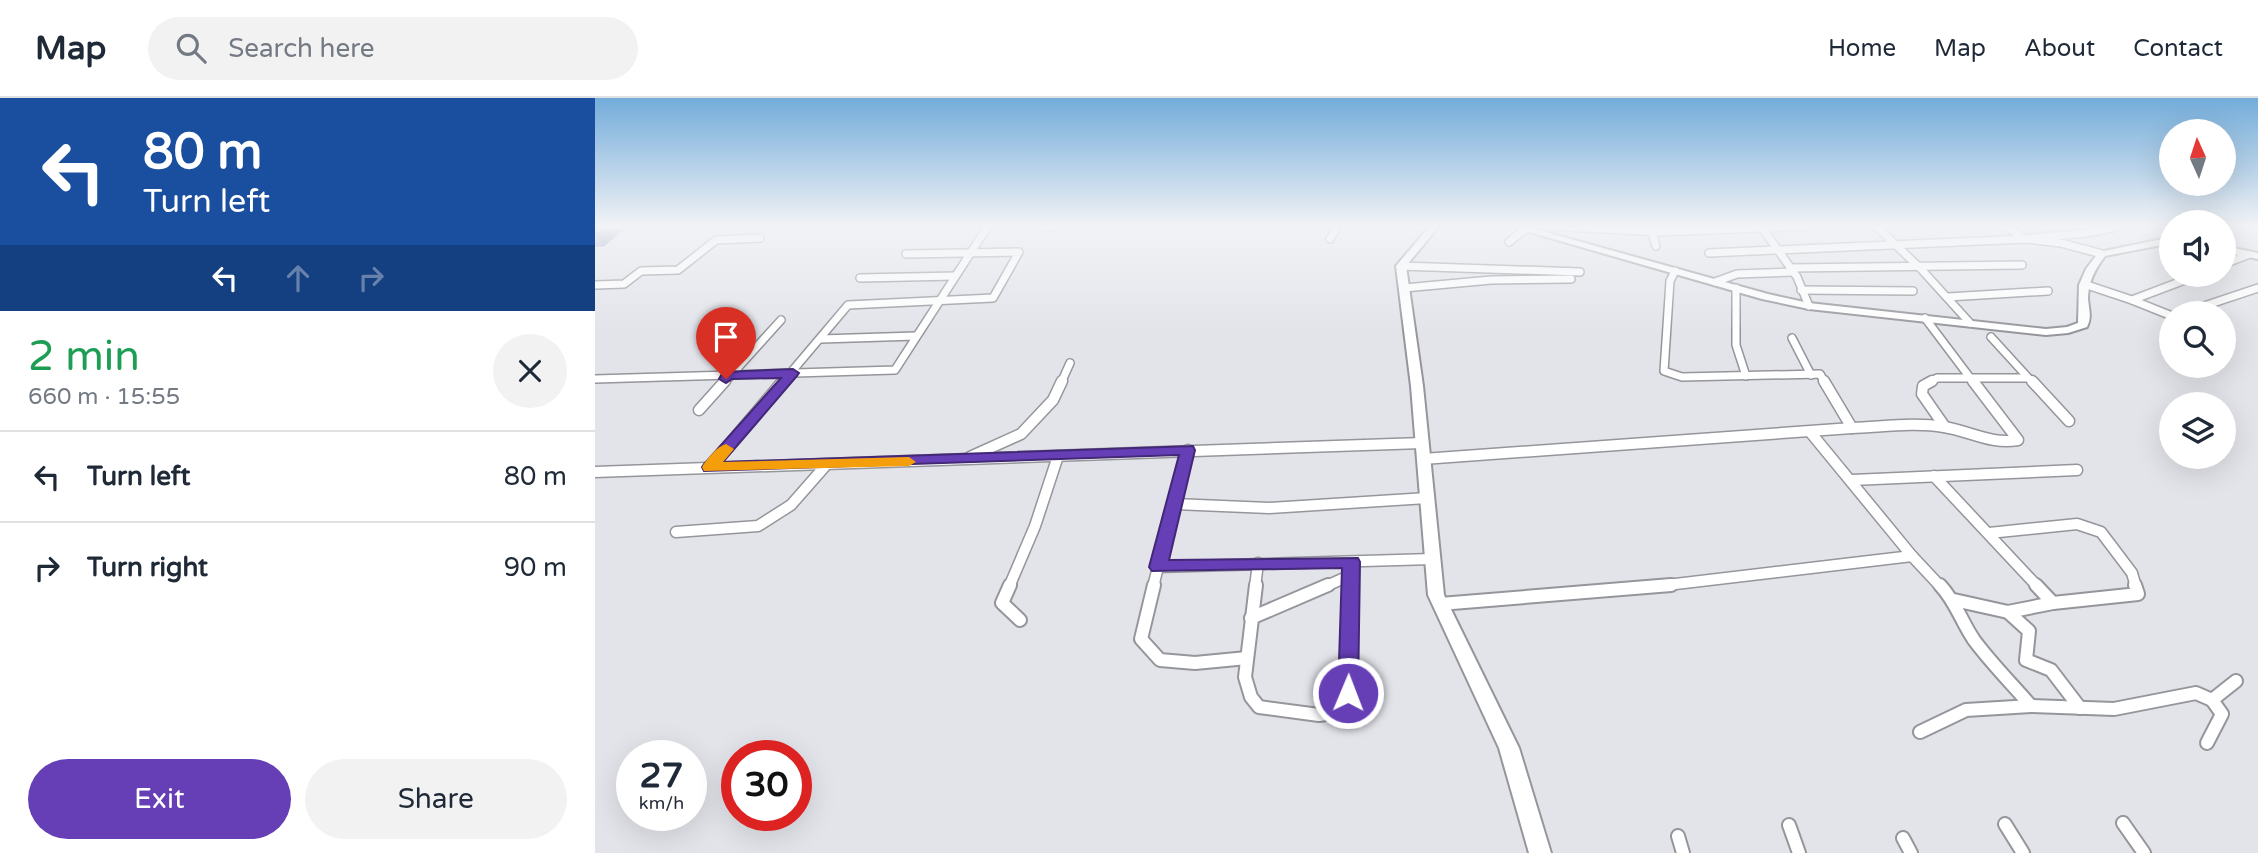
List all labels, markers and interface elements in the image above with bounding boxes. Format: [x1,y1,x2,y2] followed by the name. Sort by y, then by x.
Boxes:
[148,17,638,80] search box
[35,29,106,68] text: Map
[172,29,210,67] icon: search
[228,33,374,64] text: Search here
[1828,34,1896,63] text: Home
[1934,34,1986,63] text: Map
[2024,34,2095,63] text: About
[2133,34,2223,63] text: Contact
[2159,119,2237,196] north arrow
[2159,119,2236,469] map controls
[143,123,262,182] text: 80 m
[28,126,119,217] icon: left
[143,183,270,221] text: Turn left
[2159,210,2236,287] button: sound
[206,259,244,297] icon: left
[279,259,317,297] icon: ahead
[352,259,390,297] icon: right
[2159,301,2236,378] button: search
[696,307,756,379] pin
[707,318,745,356] icon: arrive
[28,331,140,382] text: 2 min
[493,334,567,408] button: close
[28,383,180,411] text: 660 m · 15:55
[2159,392,2236,469] button: layers
[28,458,66,496] icon: left
[87,461,190,492] text: Turn left
[504,461,567,492] text: 80 m
[28,549,66,587] icon: right
[87,552,208,583] text: Turn right
[504,552,567,583] text: 90 m
[1311,656,1385,730] position arrow
[721,740,812,831] speed limit sign: 30
[640,755,683,797] text: 27
[28,759,291,839] button: Exit
[305,759,567,839] button: Share
[639,792,684,814] text: km/h

